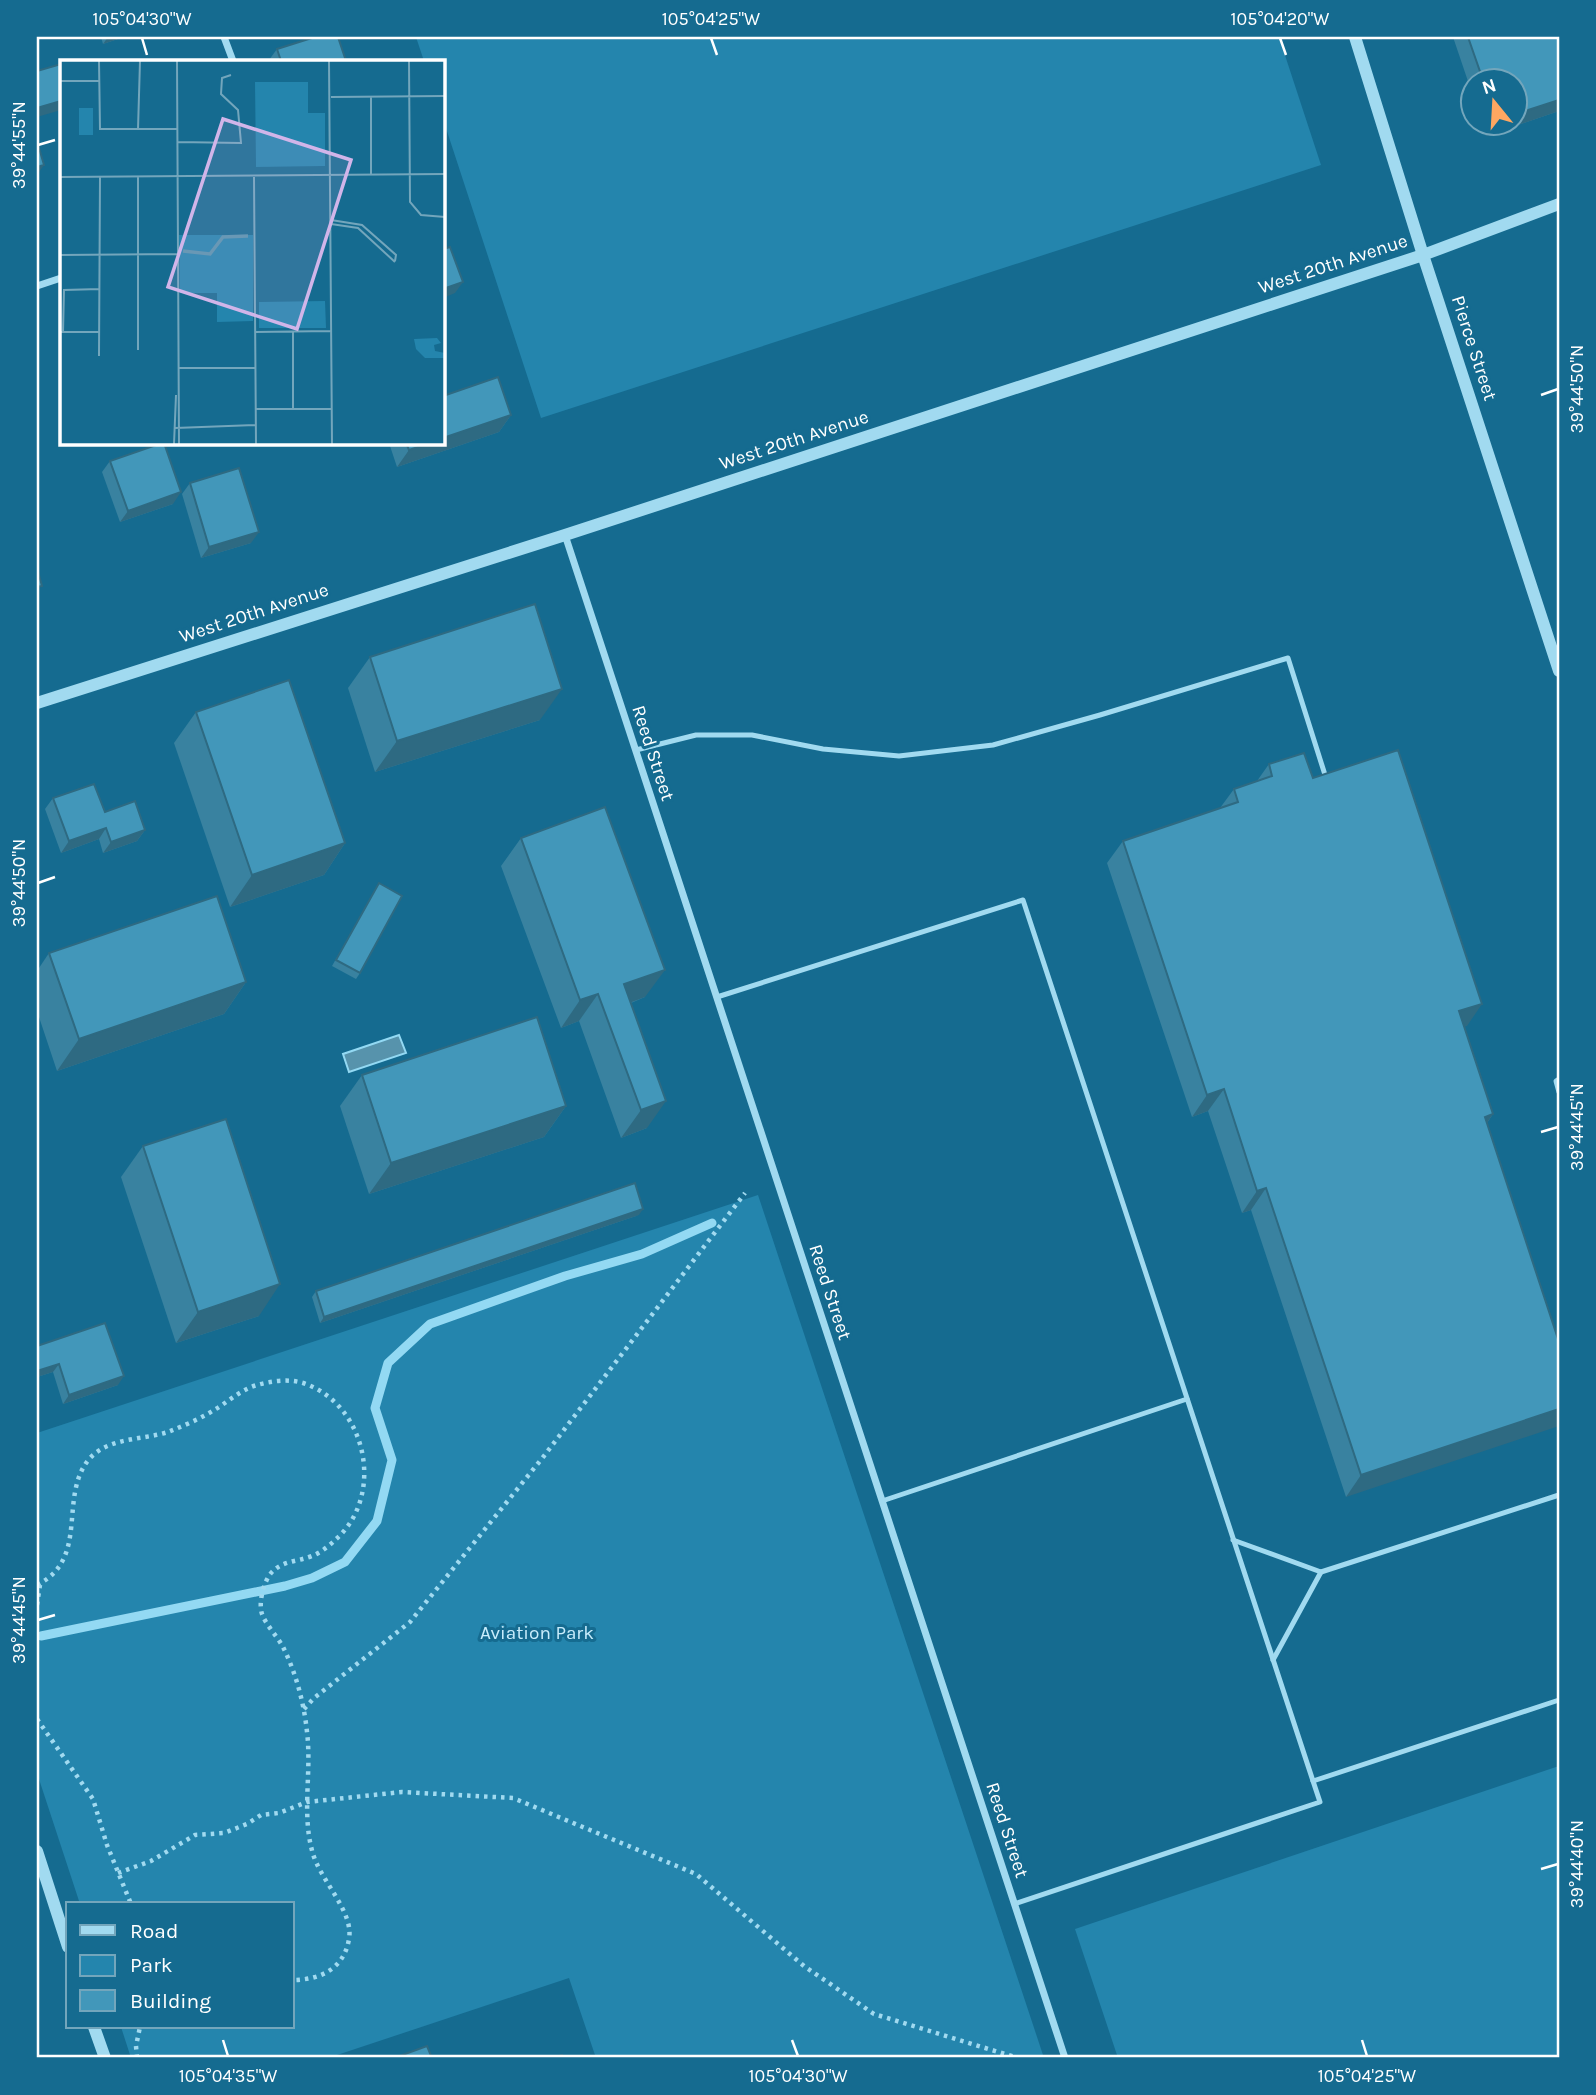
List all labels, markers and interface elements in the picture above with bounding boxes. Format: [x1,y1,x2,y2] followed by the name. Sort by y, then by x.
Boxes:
[93,8,191,30] text: 105°04'30"W
[662,8,760,30] text: 105°04'25"W
[1231,8,1329,30] text: 105°04'20"W
[60,60,444,444] inset map
[1460,66,1530,136] north arrow
[1479,74,1499,99] text: N
[8,101,30,189] text: 39°44'55"N
[1256,229,1410,299] street label: West 20th Avenue
[1447,293,1501,403] street label: Pierce Street
[1566,345,1588,433] text: 39°44'50"N
[717,405,871,475] street label: West 20th Avenue
[177,578,331,648] street label: West 20th Avenue
[627,702,679,804] street label: Reed Street
[8,839,30,927] text: 39°44'50"N
[1566,1083,1588,1171] text: 39°44'45"N
[804,1241,856,1343] street label: Reed Street
[8,1576,30,1664] text: 39°44'45"N
[480,1622,594,1644] park label: Aviation Park
[981,1779,1033,1881] street label: Reed Street
[1566,1820,1588,1908] text: 39°44'40"N
[66,1902,294,2028] legend
[130,1919,178,1943] text: Road
[130,1953,173,1977] text: Park
[130,1989,211,2013] text: Building
[179,2065,277,2087] text: 105°04'35"W
[749,2065,847,2087] text: 105°04'30"W
[1318,2065,1416,2087] text: 105°04'25"W

